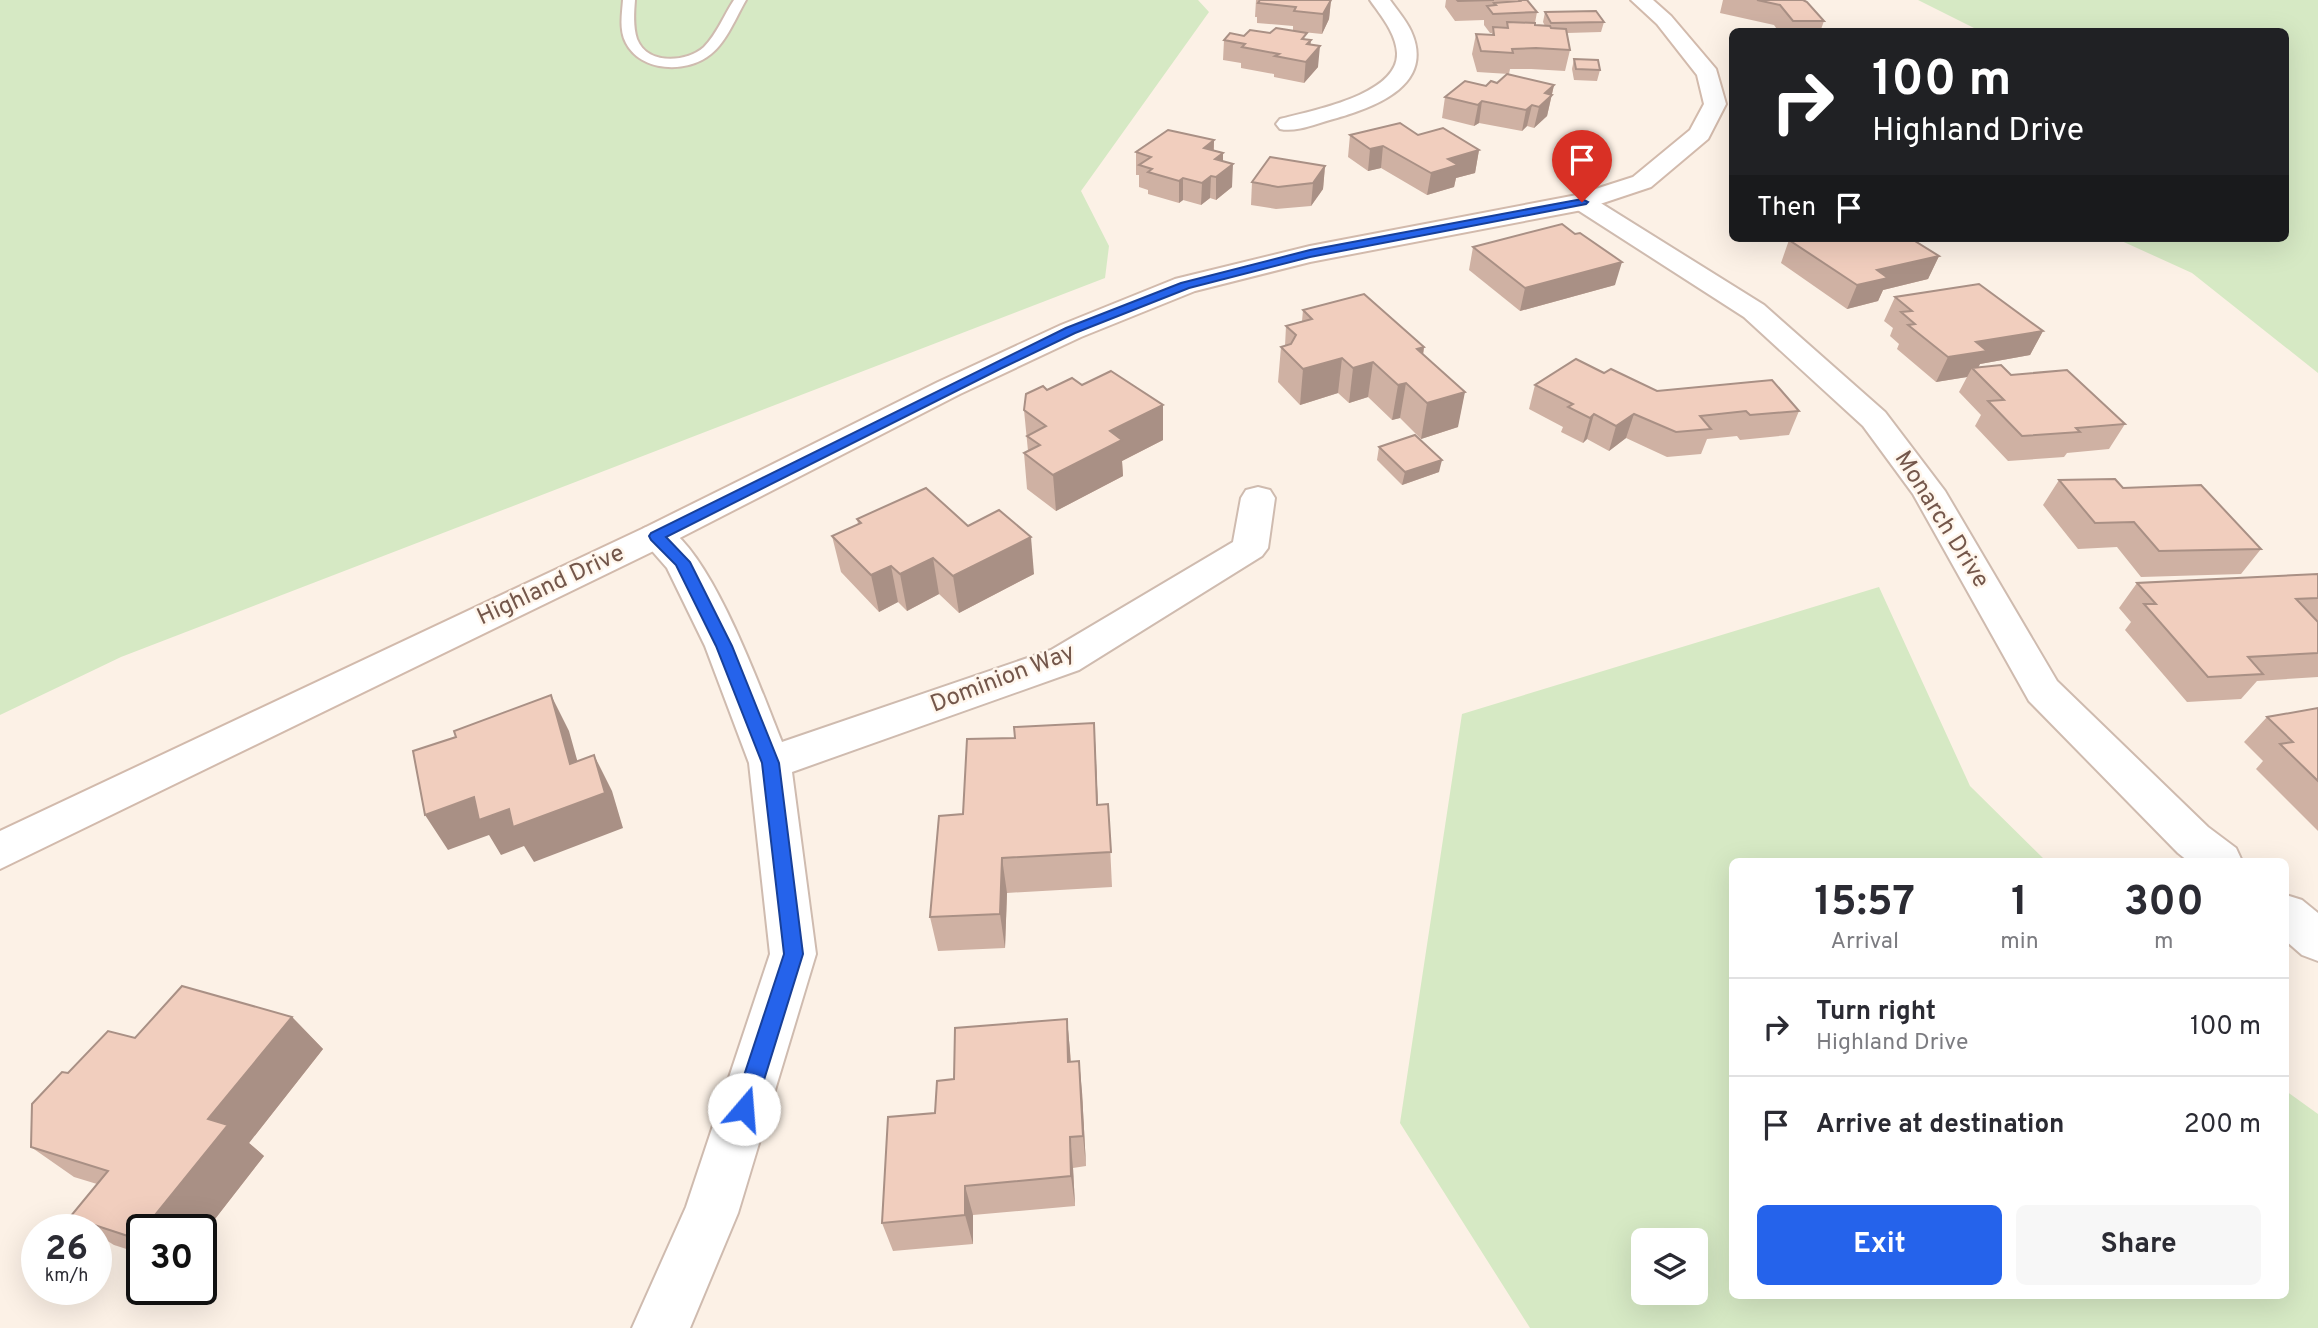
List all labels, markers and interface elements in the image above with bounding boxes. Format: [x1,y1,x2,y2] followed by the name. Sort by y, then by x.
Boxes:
[1872,51,2011,113] text: 100 m
[1757,56,1848,147] icon: right
[1872,112,2084,152] text: Highland Drive
[1552,130,1612,202] pin
[1563,141,1601,179] icon: arrive
[1830,189,1868,227] icon: arrive
[1757,192,1816,225] text: Then
[1887,446,1995,594] street label: Monarch Drive
[473,539,629,633] street label: Highland Drive
[927,638,1079,720] street label: Dominion Way
[1814,877,1915,930] text: 15:57
[2011,877,2028,930] text: 1
[2124,877,2204,930] text: 300
[1830,928,1899,957] text: Arrival
[2000,928,2039,957] text: min
[2154,928,2174,957] text: m
[1816,996,1936,1029] text: Turn right
[1757,1008,1795,1046] icon: right
[2190,1011,2261,1044] text: 100 m
[1816,1029,1968,1058] text: Highland Drive
[707,1072,781,1146] position arrow
[1757,1106,1795,1144] icon: arrive
[1816,1109,2064,1142] text: Arrive at destination
[2184,1109,2261,1142] text: 200 m
[1757,1205,2002,1285] button: Exit
[2016,1205,2261,1285] button: Share
[126,1214,217,1305] speed limit sign: 30
[45,1228,88,1272] text: 26
[1631,1228,1708,1305] map controls
[1631,1228,1708,1305] button: layers
[45,1265,88,1288] text: km/h

